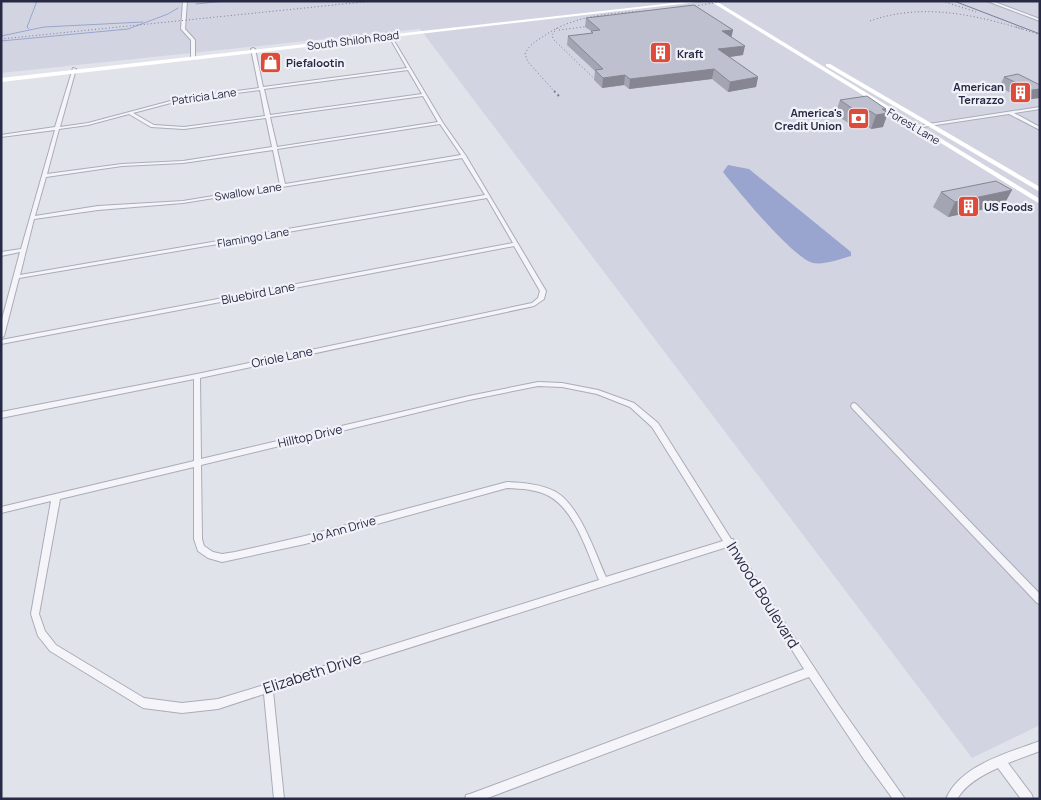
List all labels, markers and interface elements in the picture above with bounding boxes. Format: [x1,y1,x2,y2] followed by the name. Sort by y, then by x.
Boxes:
[306,27,400,53] street label: South Shiloh Road
[649,41,673,65] building icon: Kraft
[677,46,704,61] place label: Kraft
[258,50,282,74] shop icon: Piefalootin
[286,55,345,70] place label: Piefalootin
[953,79,1004,107] place label: American Terrazzo
[1008,80,1032,104] building icon: American Terrazzo
[171,84,238,108] street label: Patricia Lane
[885,104,944,148] street label: Forest Lane
[775,105,842,133] place label: America's Credit Union
[846,106,870,130] bank icon: America's Credit Union
[213,178,283,204] street label: Swallow Lane
[956,194,980,218] building icon: US Foods
[984,199,1033,214] place label: US Foods
[216,223,291,251] street label: Flamingo Lane
[220,278,296,308] street label: Bluebird Lane
[250,342,314,372] street label: Oriole Lane
[276,420,344,452] street label: Hilltop Drive
[308,512,378,546] street label: Jo Ann Drive
[722,538,804,652] street label: Inwood Boulevard
[260,647,364,699] street label: Elizabeth Drive

